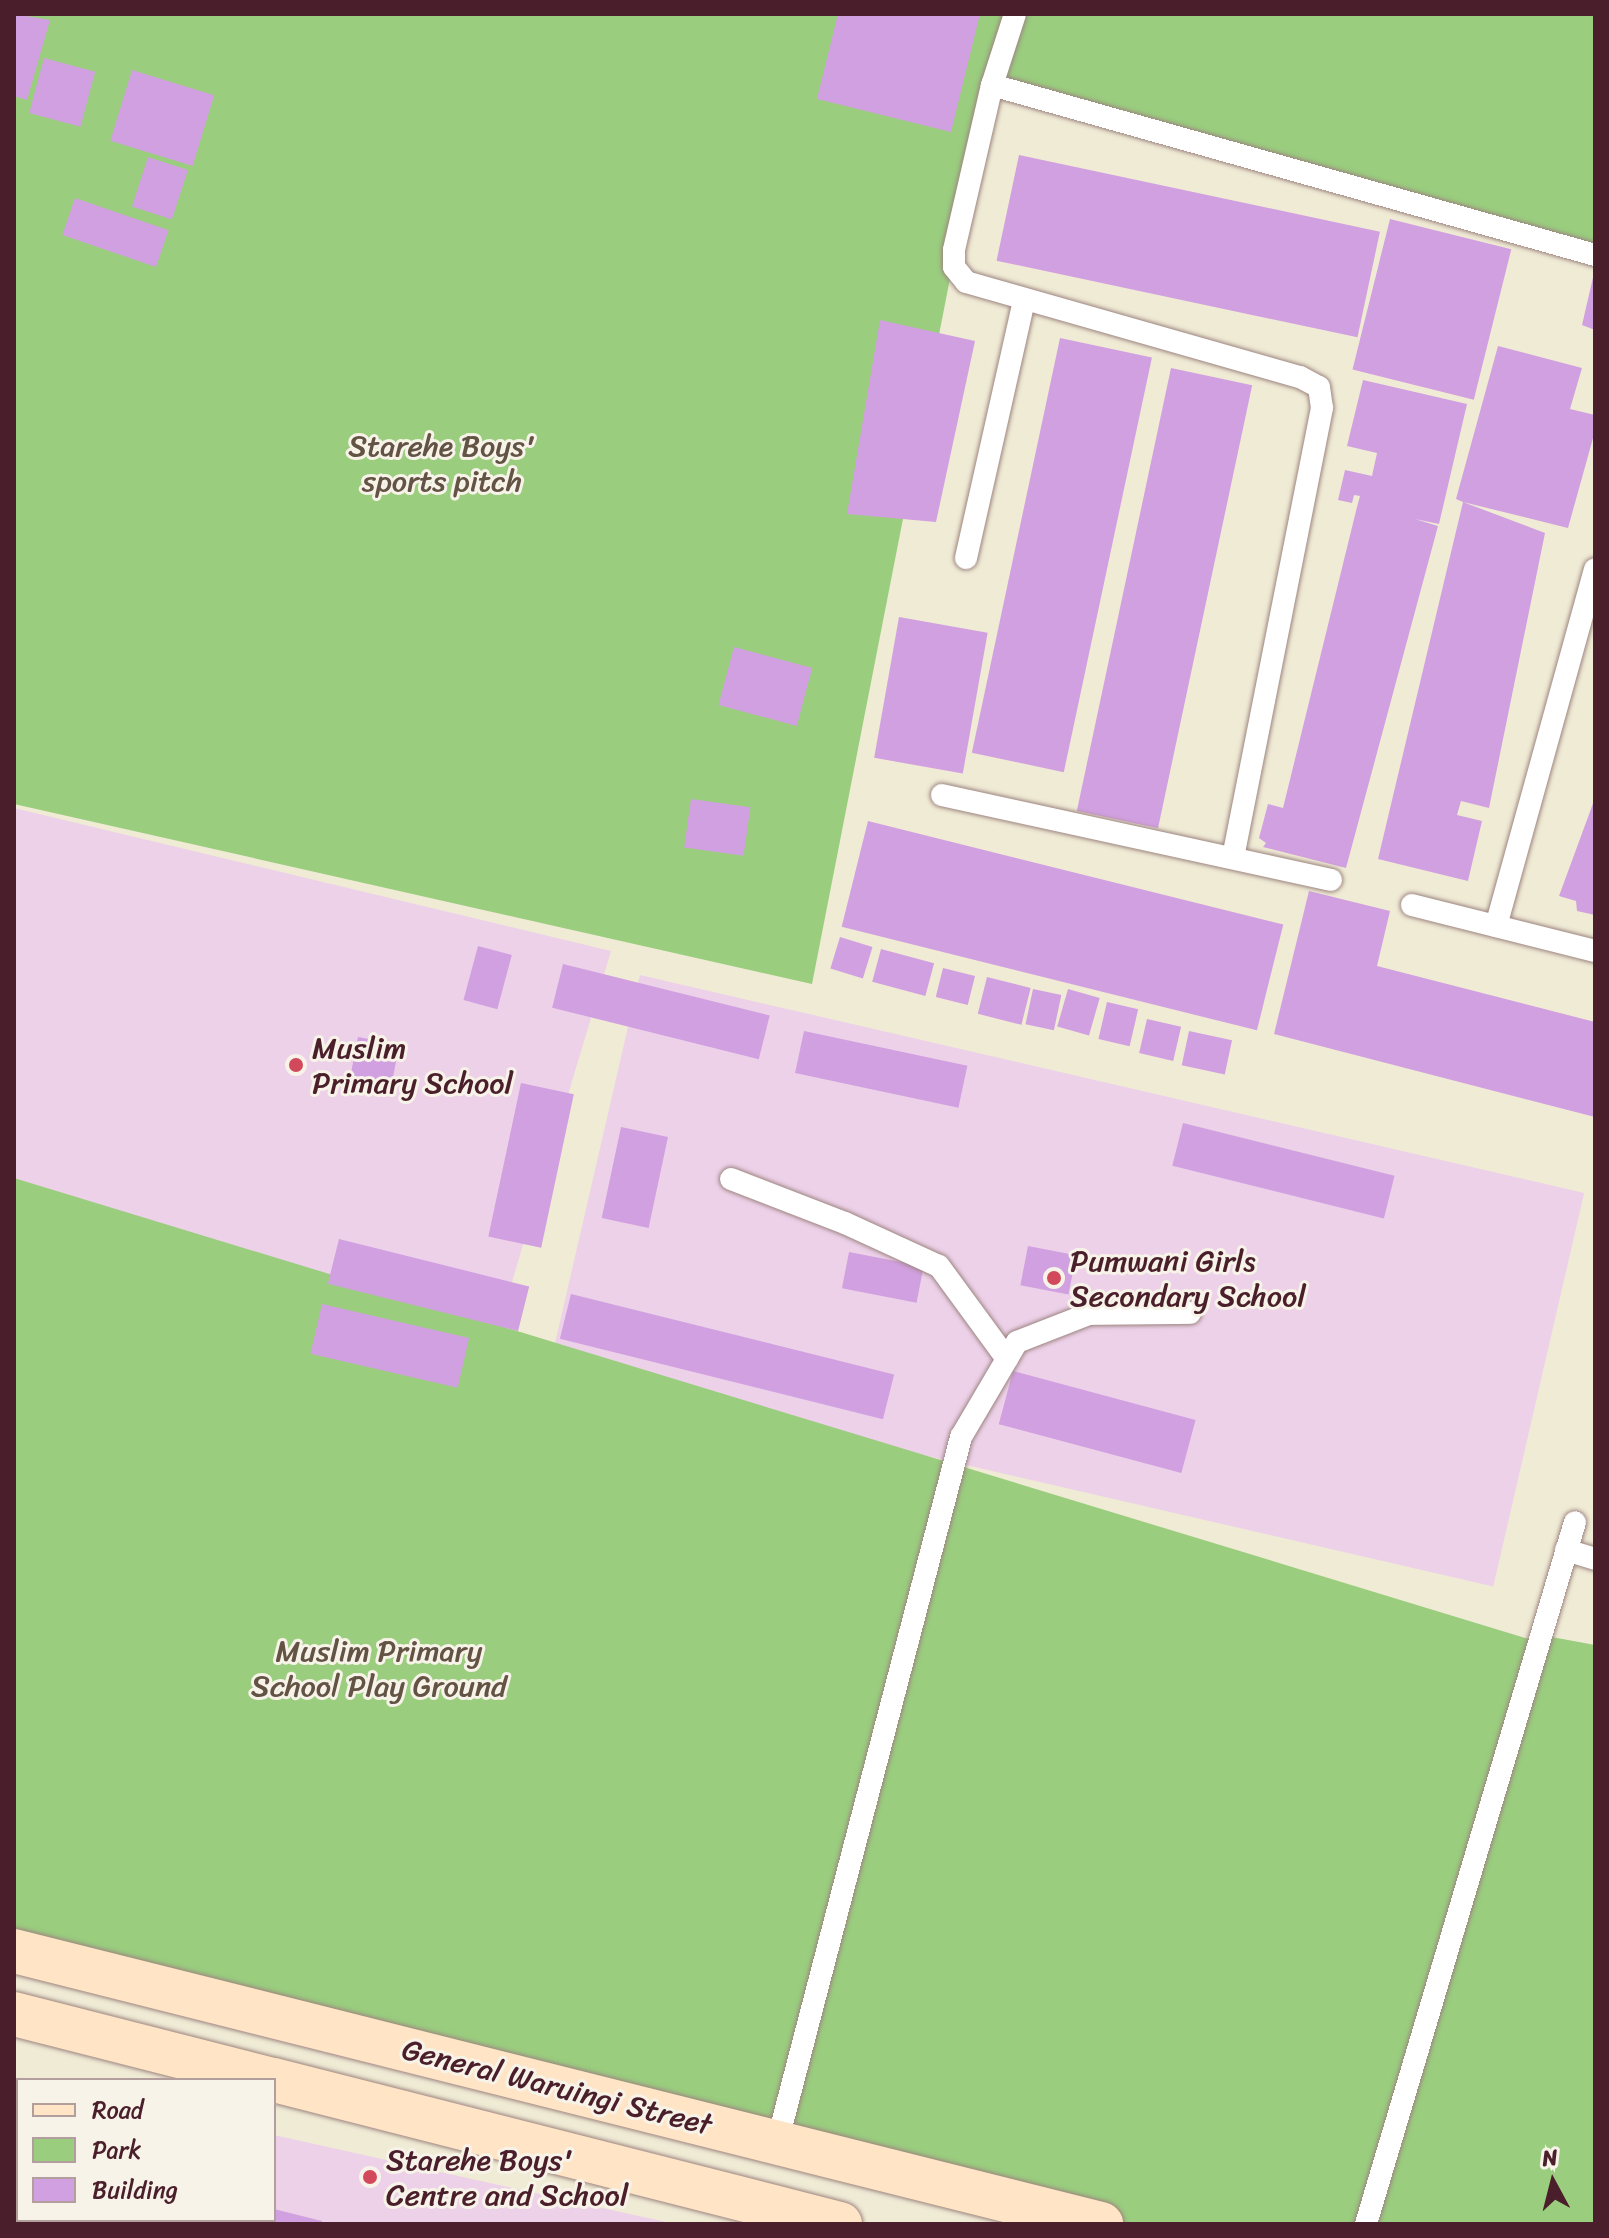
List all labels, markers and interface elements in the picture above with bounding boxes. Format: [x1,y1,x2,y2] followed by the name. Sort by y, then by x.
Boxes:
[348,428,536,498] park label: Starehe Boys' sports pitch
[312,1030,513,1100] place label: Muslim Primary School
[287,1056,305,1074] marker: Muslim Primary School
[1070,1243,1306,1314] place label: Pumwani Girls Secondary School
[1045,1269,1063,1287] marker: Pumwani Girls Secondary School
[251,1633,507,1704] park label: Muslim Primary School Play Ground
[398,2031,716,2143] street label: General Waruingi Street
[16,2078,276,2222] legend
[92,2089,143,2131] text: Road
[92,2129,141,2171] text: Park
[1540,2137,1560,2178] text: N
[386,2142,628,2212] place label: Starehe Boys' Centre and School
[1513,2142,1593,2222] north arrow
[361,2168,379,2186] marker: Starehe Boys' Centre and School
[92,2169,178,2211] text: Building

